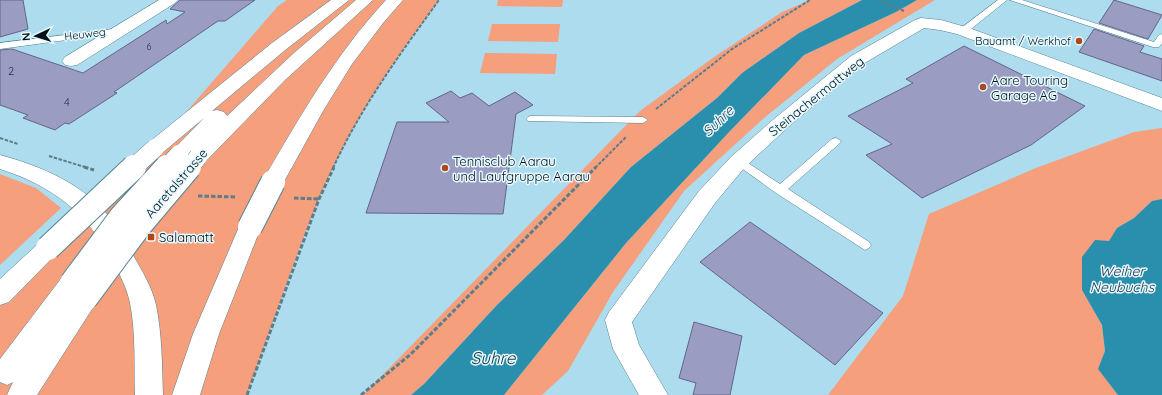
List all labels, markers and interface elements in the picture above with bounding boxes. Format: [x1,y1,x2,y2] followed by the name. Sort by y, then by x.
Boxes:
[16,16,56,56] north arrow
[63,25,107,43] street label: Heuweg
[19,32,33,41] text: N
[975,34,1071,48] place label: Bauamt / Werkhof
[1074,36,1084,46] marker: Bauamt / Werkhof
[147,41,152,52] house number: 6
[765,53,867,139] street label: Steinachermattweg
[8,64,14,78] house number: 2
[991,72,1068,103] place label: Aare Touring Garage AG
[978,82,988,92] marker: Aare Touring Garage AG
[64,95,70,109] house number: 4
[699,101,738,140] water label: Suhre
[142,145,210,221] street label: Aaretalstrasse
[453,153,590,184] place label: Tennisclub Aarau und Laufgruppe Aarau
[440,163,450,173] marker: Tennisclub Aarau und Laufgruppe Aarau
[159,229,214,245] place label: Salamatt
[146,232,156,242] marker: Salamatt
[1090,262,1156,296] water label: Weiher Neubuchs
[471,347,517,368] water label: Suhre

